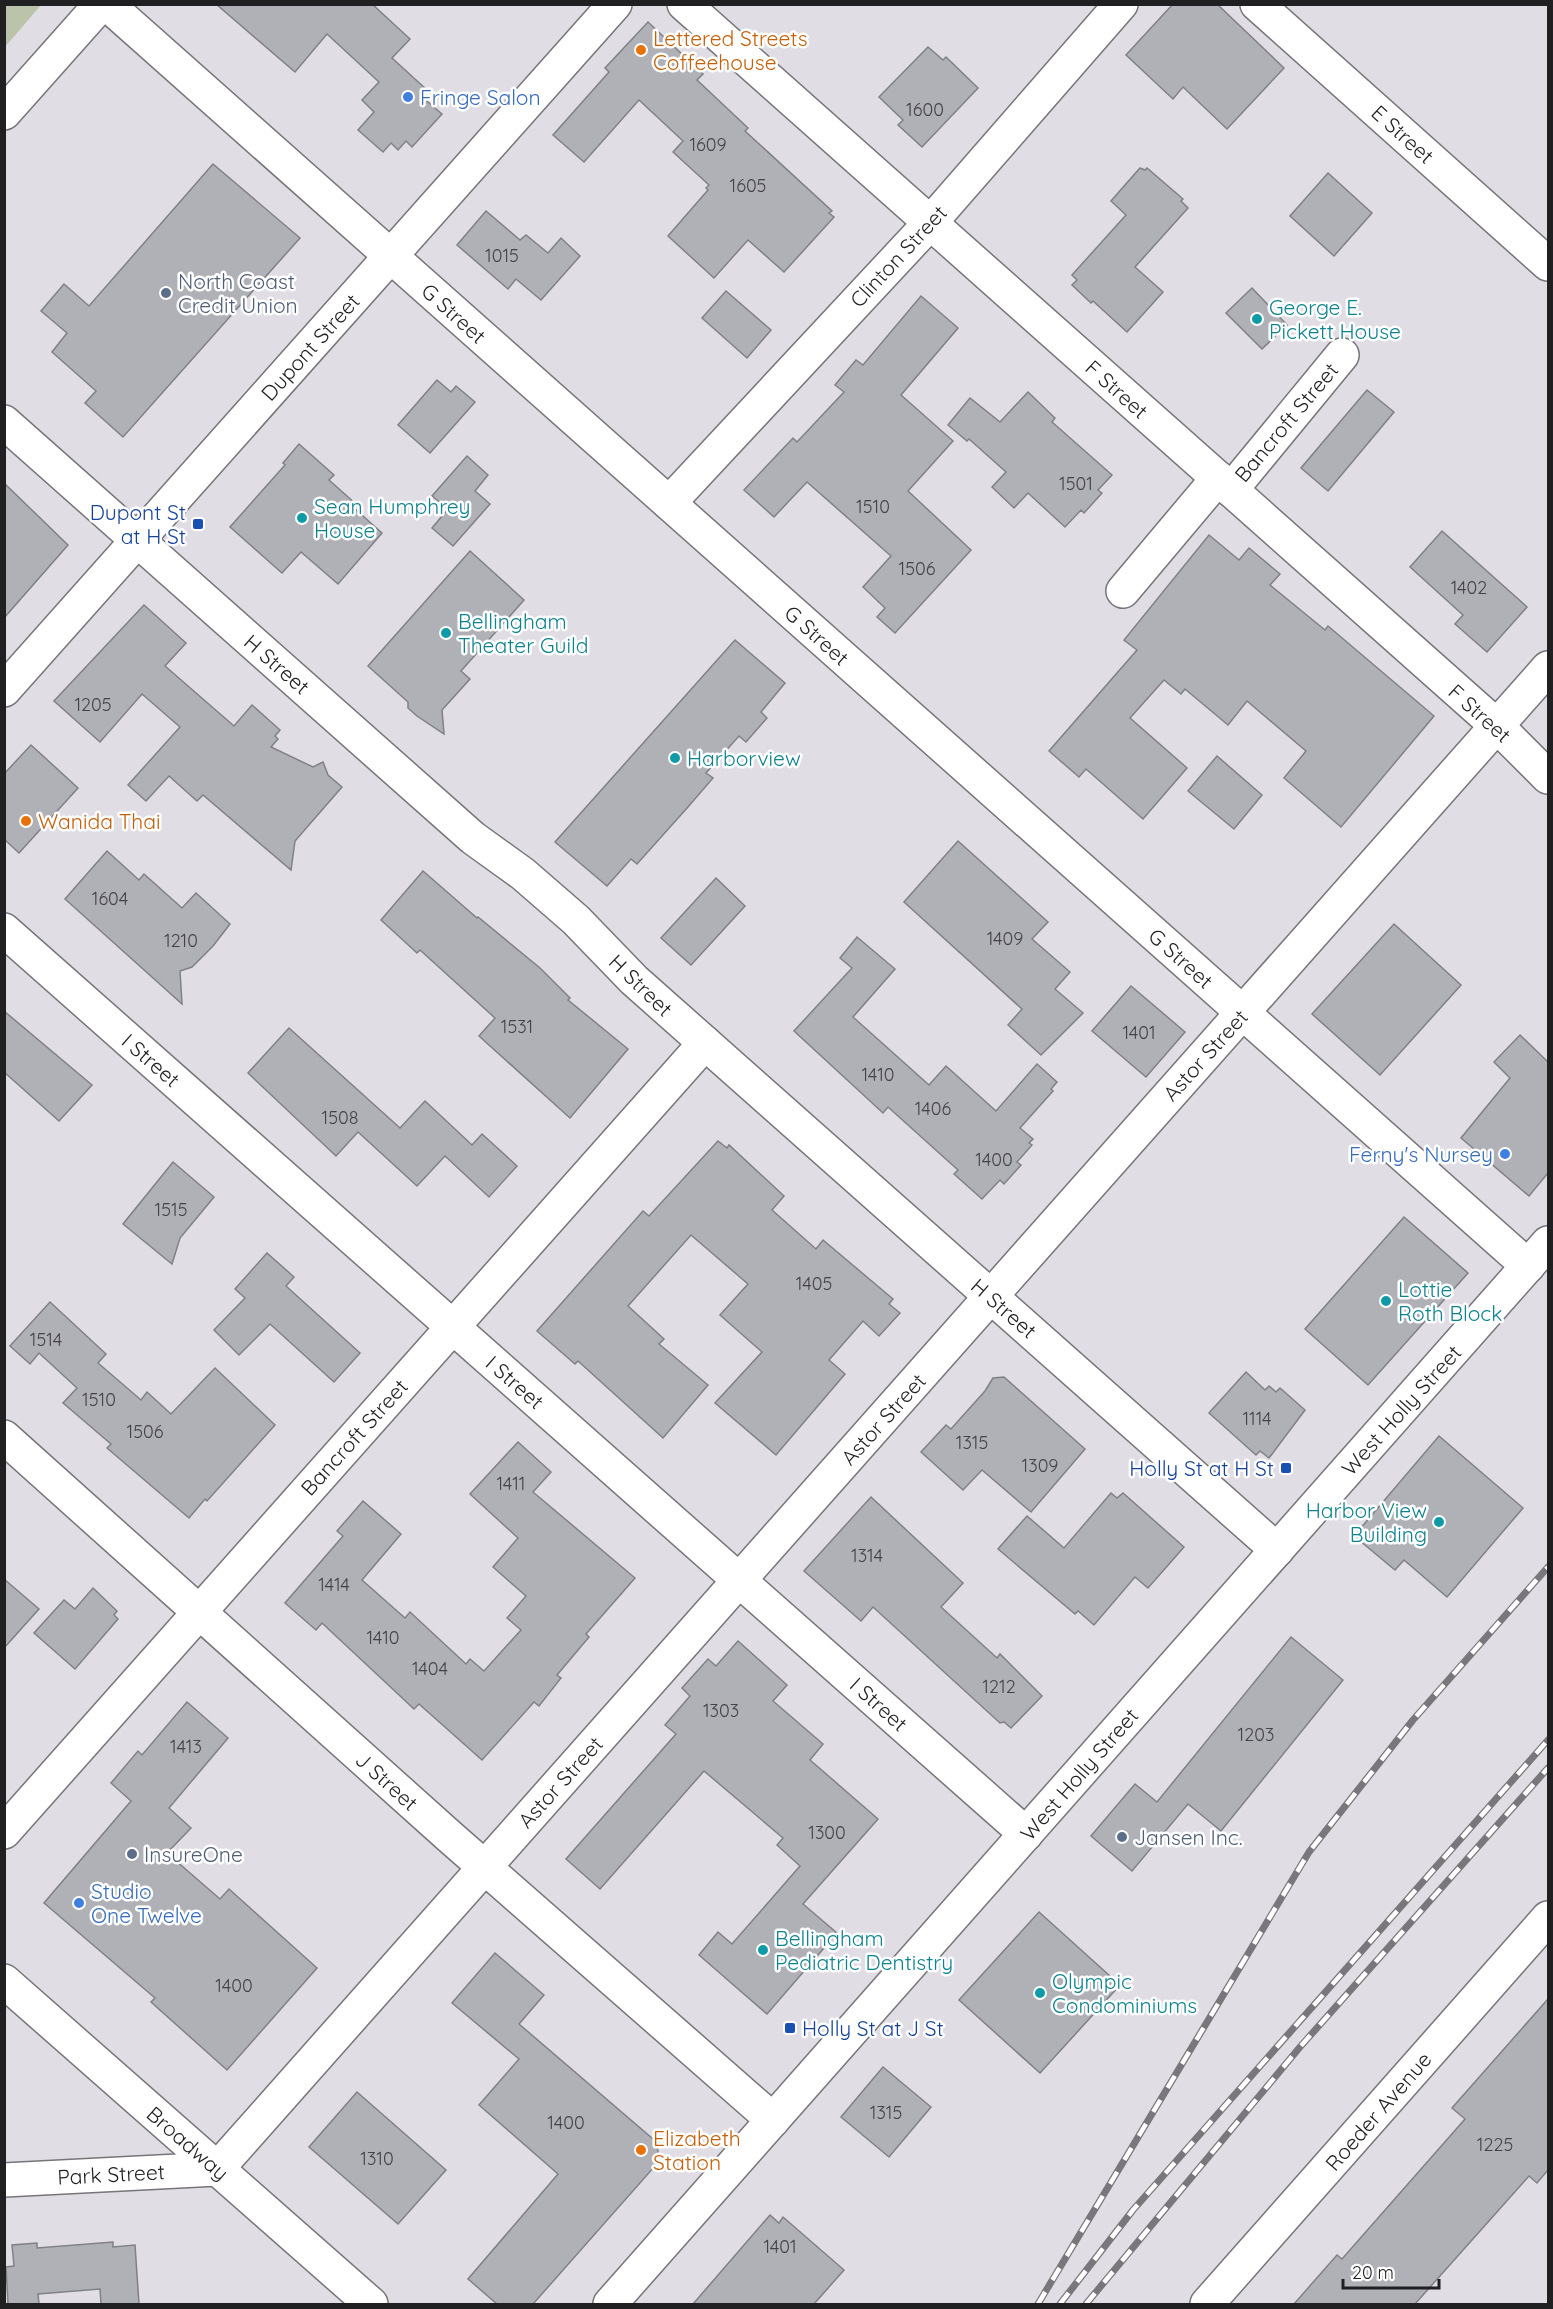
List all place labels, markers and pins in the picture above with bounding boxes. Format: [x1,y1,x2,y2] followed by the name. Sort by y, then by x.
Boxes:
[653,25,808,75] place label: Lettered Streets Coffeehouse
[634,43,648,57] marker: Lettered Streets Coffeehouse
[420,84,541,110] place label: Fringe Salon
[401,90,415,104] marker: Fringe Salon
[178,268,298,318] place label: North Coast Credit Union
[159,286,173,300] marker: North Coast Credit Union
[1269,294,1401,344] place label: George E. Pickett House
[1250,312,1264,326] marker: George E. Pickett House
[314,493,471,543] place label: Sean Humphrey House
[90,499,186,549] place label: Dupont St at H St
[295,511,309,525] marker: Sean Humphrey House
[191,517,205,531] marker: Dupont St at H St
[458,608,588,658] place label: Bellingham Theater Guild
[439,626,453,640] marker: Bellingham Theater Guild
[687,745,801,771] place label: Harborview
[668,751,682,765] marker: Harborview
[38,808,160,834] place label: Wanida Thai
[19,814,33,828] marker: Wanida Thai
[1349,1141,1493,1167] place label: Ferny's Nursey
[1498,1147,1512,1161] marker: Ferny's Nursey
[1398,1276,1502,1326] place label: Lottie Roth Block
[1379,1294,1393,1308] marker: Lottie Roth Block
[1129,1455,1274,1481] place label: Holly St at H St
[1279,1461,1293,1475] marker: Holly St at H St
[1306,1497,1427,1547] place label: Harbor View Building
[1432,1515,1446,1529] marker: Harbor View Building
[1134,1824,1243,1850] place label: Jansen Inc.
[1115,1830,1129,1844] marker: Jansen Inc.
[144,1841,243,1867] place label: InsureOne
[125,1847,139,1861] marker: InsureOne
[91,1878,202,1928] place label: Studio One Twelve
[72,1896,86,1910] marker: Studio One Twelve
[775,1925,953,1975] place label: Bellingham Pediatric Dentistry
[756,1943,770,1957] marker: Bellingham Pediatric Dentistry
[1052,1968,1197,2018] place label: Olympic Condominiums
[1033,1986,1047,2000] marker: Olympic Condominiums
[802,2015,944,2041] place label: Holly St at J St
[783,2021,797,2035] marker: Holly St at J St
[653,2125,741,2175] place label: Elizabeth Station
[634,2143,648,2157] marker: Elizabeth Station

